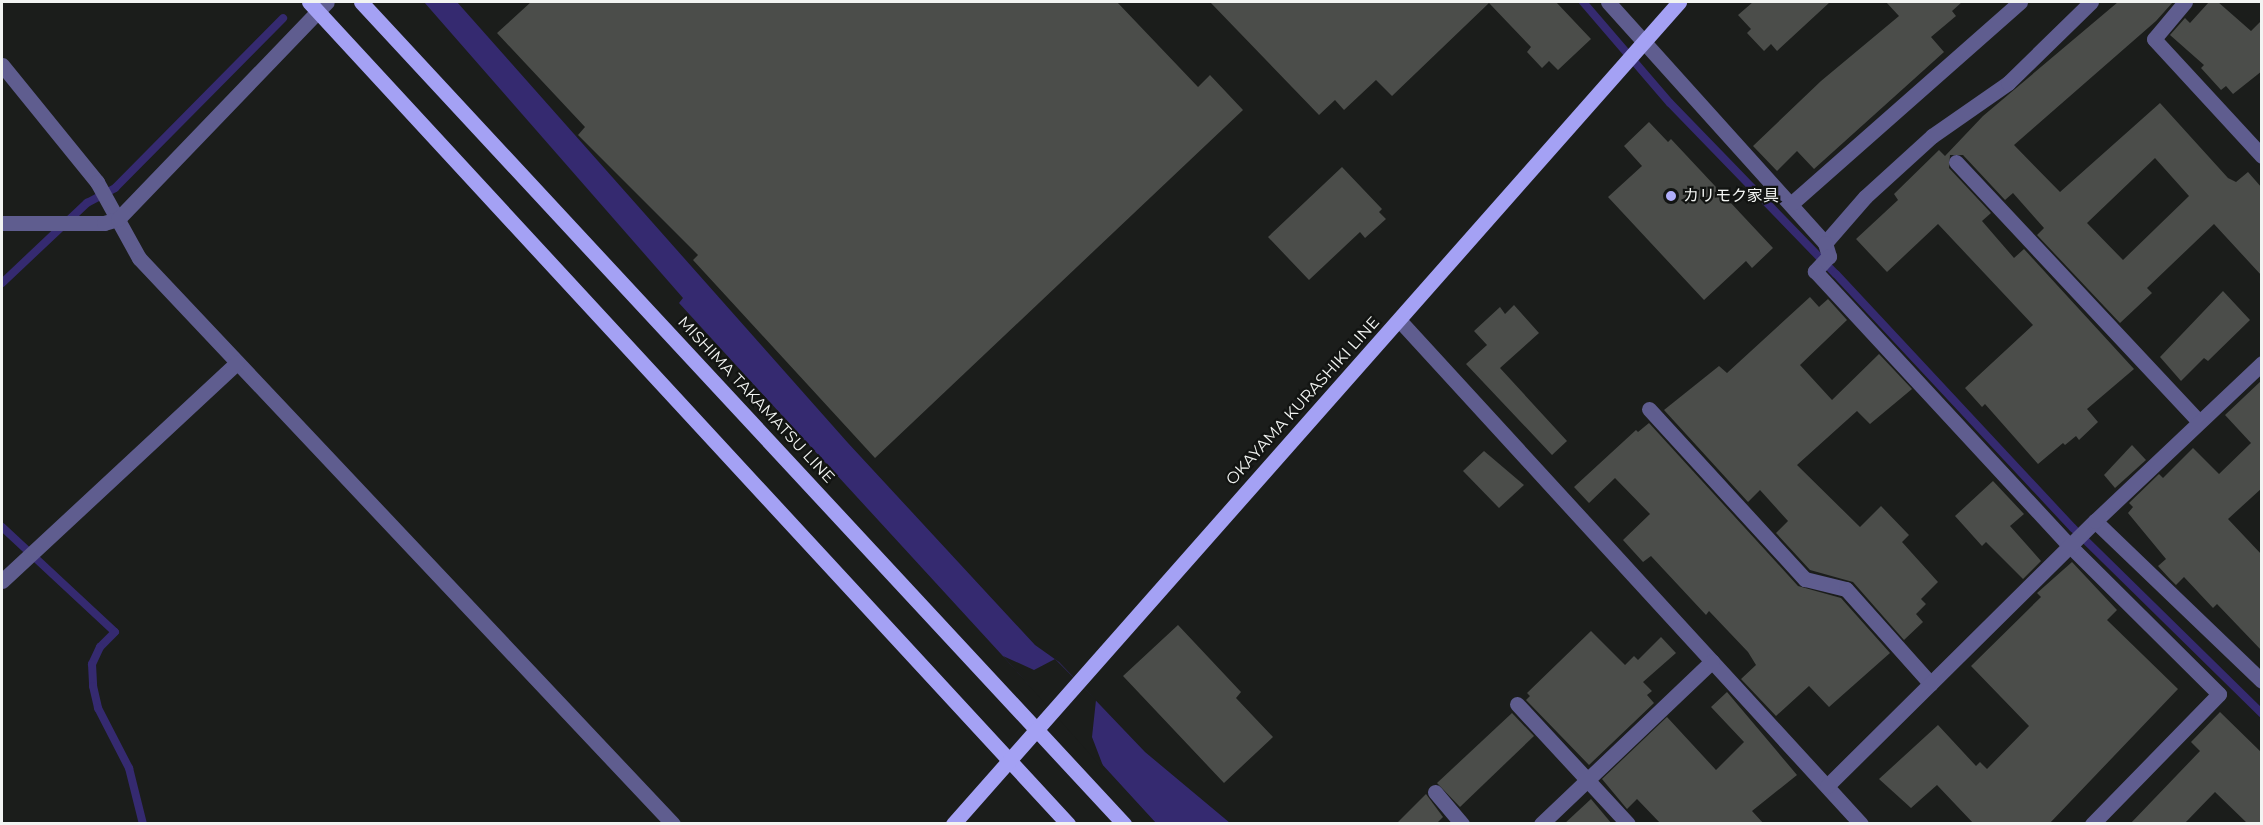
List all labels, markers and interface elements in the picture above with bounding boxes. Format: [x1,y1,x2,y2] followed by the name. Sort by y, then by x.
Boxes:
[1683,186,1779,206] place label: カリモク家具
[1664,189,1678,203] marker: カリモク家具
[674,313,838,487] street label: MISHIMA TAKAMATSU LINE
[1222,313,1384,489] street label: OKAYAMA KURASHIKI LINE

